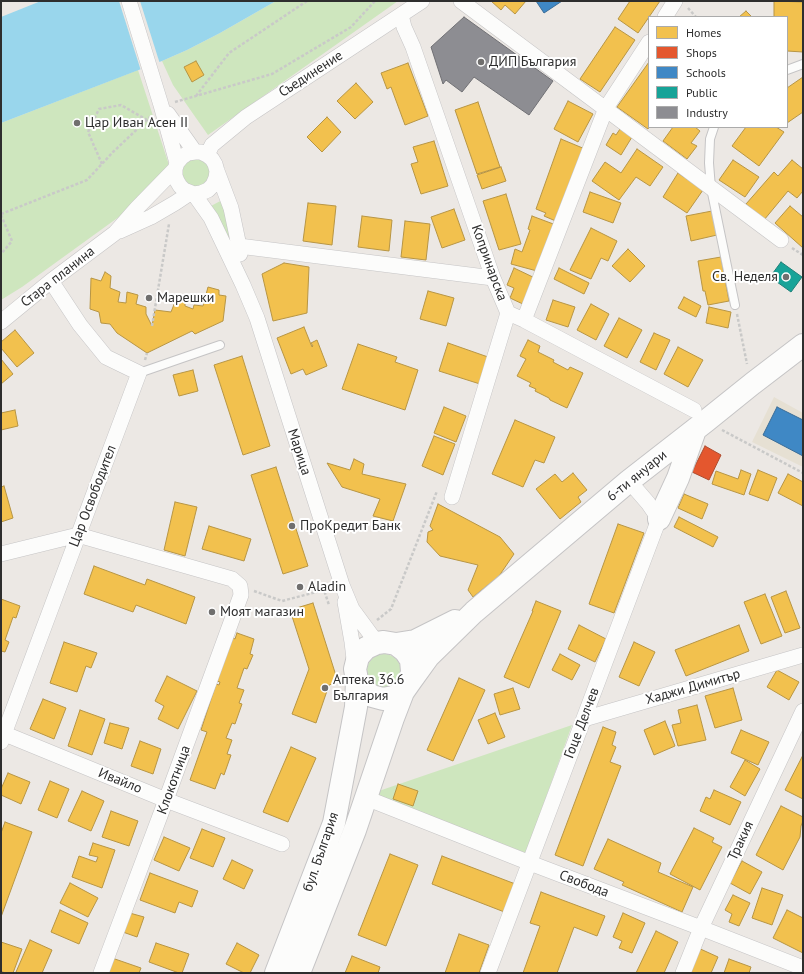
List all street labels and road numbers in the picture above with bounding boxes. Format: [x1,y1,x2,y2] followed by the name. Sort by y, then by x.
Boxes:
[276,47,346,101] street label: Съединение
[467,223,511,303] street label: Копринарска
[18,243,98,311] street label: Стара планина
[284,427,314,477] street label: Марица
[66,443,120,549] street label: Цар Освободител
[604,447,670,505] street label: 6-ти януари
[644,665,742,709] street label: Хаджи Димитър
[561,685,603,761] street label: Гоце Делчев
[154,743,194,817] street label: Клокотница
[96,765,144,797] street label: Ивайло
[300,810,342,894] street label: бул. България
[725,819,757,863] street label: Тракия
[557,867,611,901] street label: Свобода

